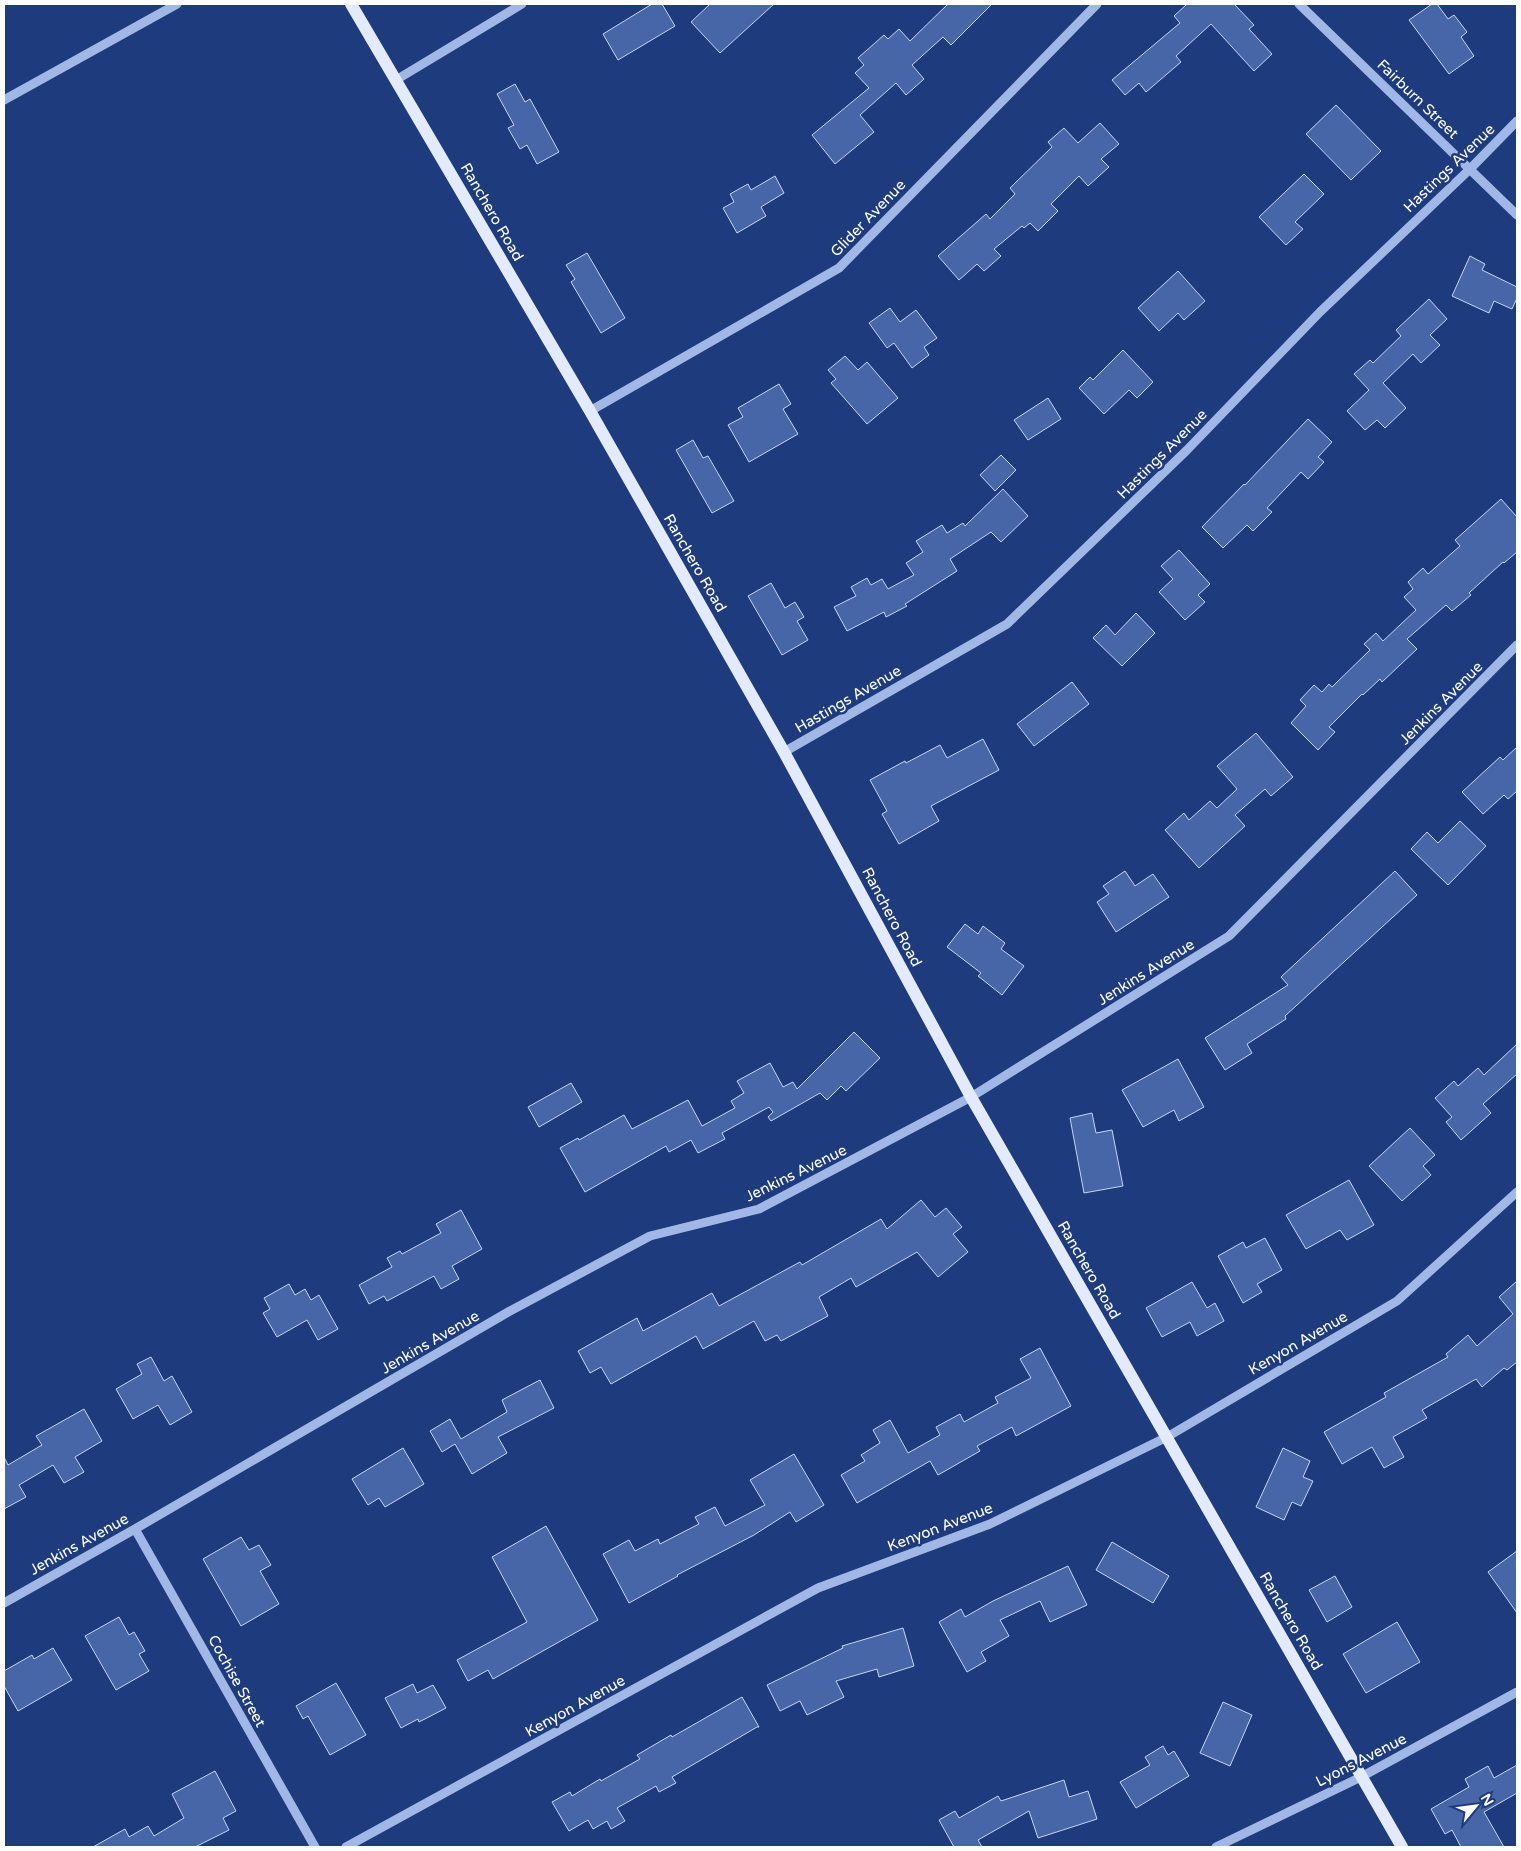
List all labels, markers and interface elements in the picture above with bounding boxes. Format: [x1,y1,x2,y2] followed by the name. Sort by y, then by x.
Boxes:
[1374,56,1463,143] street label: Fairburn Street
[1400,120,1498,216] street label: Hastings Avenue
[457,160,527,264] street label: Ranchero Road
[827,176,909,260] street label: Glider Avenue
[1113,405,1211,503] street label: Hastings Avenue
[660,511,730,615] street label: Ranchero Road
[1396,658,1486,748] street label: Jenkins Avenue
[792,661,904,737] street label: Hastings Avenue
[858,864,926,970] street label: Ranchero Road
[1094,935,1198,1009] street label: Jenkins Avenue
[742,1141,850,1205] street label: Jenkins Avenue
[1054,1218,1124,1322] street label: Ranchero Road
[378,1307,482,1377] street label: Jenkins Avenue
[1245,1307,1351,1379] street label: Kenyon Avenue
[885,1499,995,1555] street label: Kenyon Avenue
[26,1509,132,1579] street label: Jenkins Avenue
[1256,1569,1326,1673] street label: Ranchero Road
[204,1632,270,1730] street label: Cochise Street
[522,1671,628,1741] street label: Kenyon Avenue
[1313,1729,1409,1791] street label: Lyons Avenue
[1451,1781,1501,1831] north arrow
[1477,1791,1497,1809] text: N

